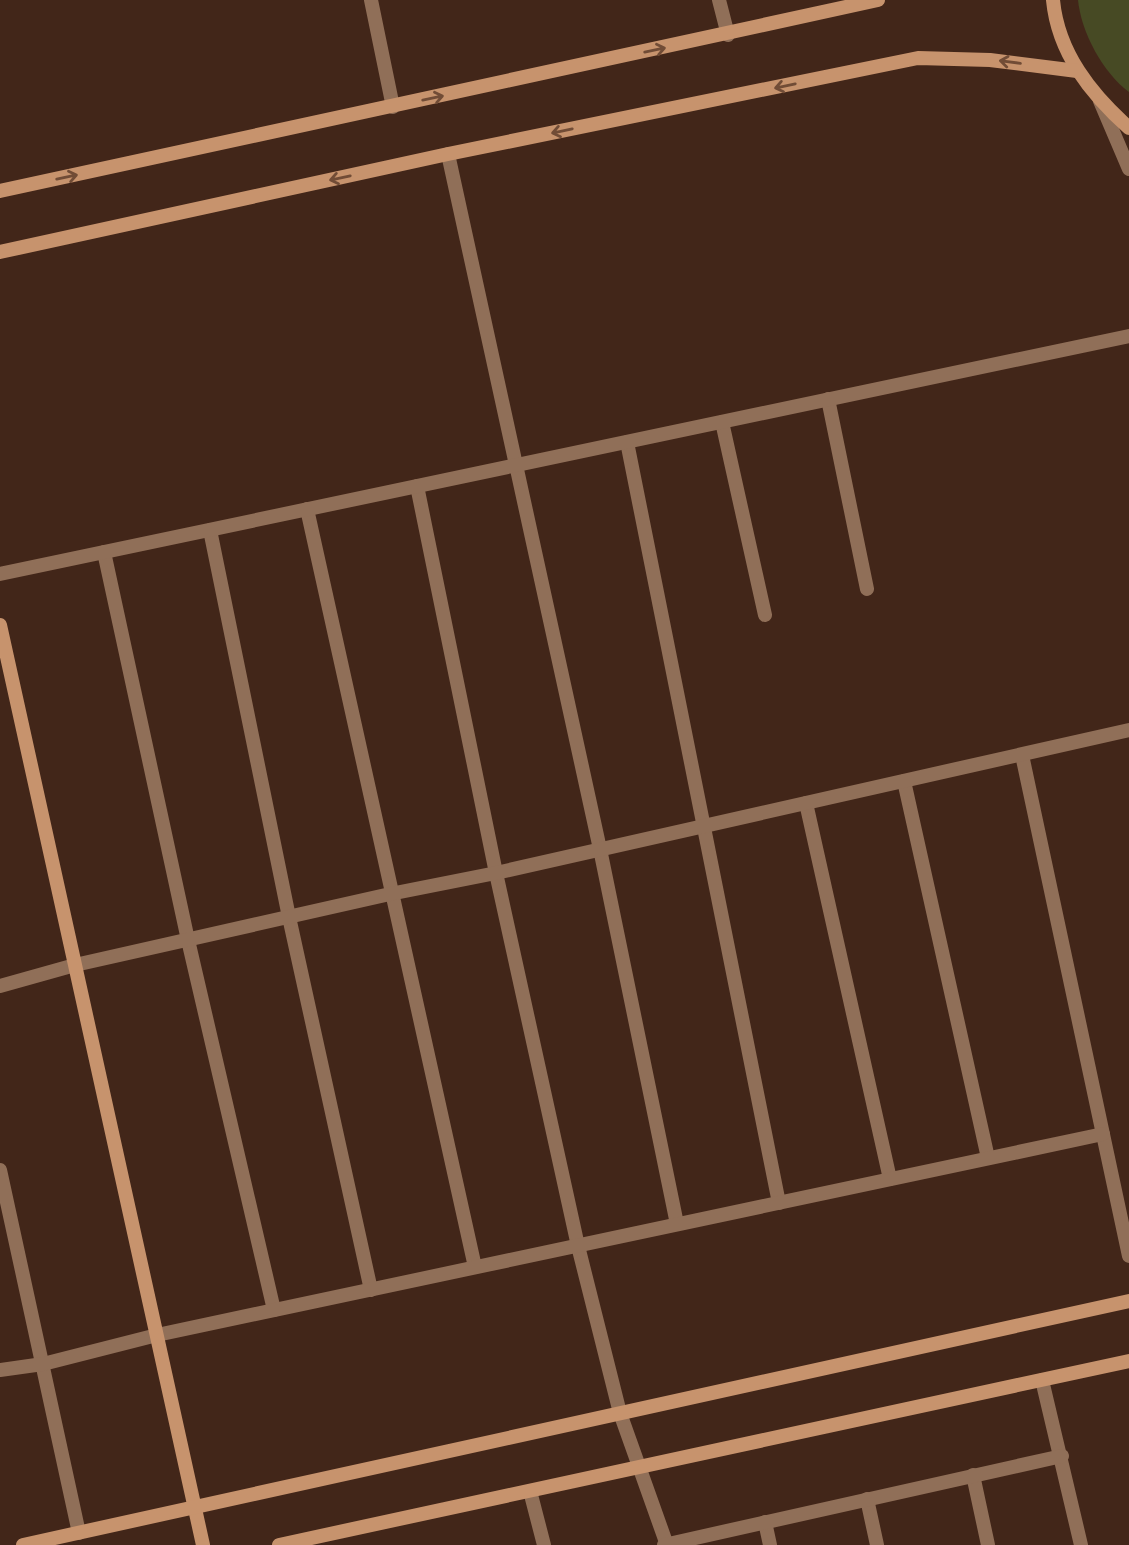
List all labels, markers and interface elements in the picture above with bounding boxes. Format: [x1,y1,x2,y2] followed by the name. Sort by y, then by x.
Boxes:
[643,43,666,57] one-way arrow
[999,56,1022,69] one-way arrow
[774,79,797,93] one-way arrow
[421,91,444,104] one-way arrow
[551,125,574,138] one-way arrow
[55,169,78,183] one-way arrow
[329,172,351,185] one-way arrow

